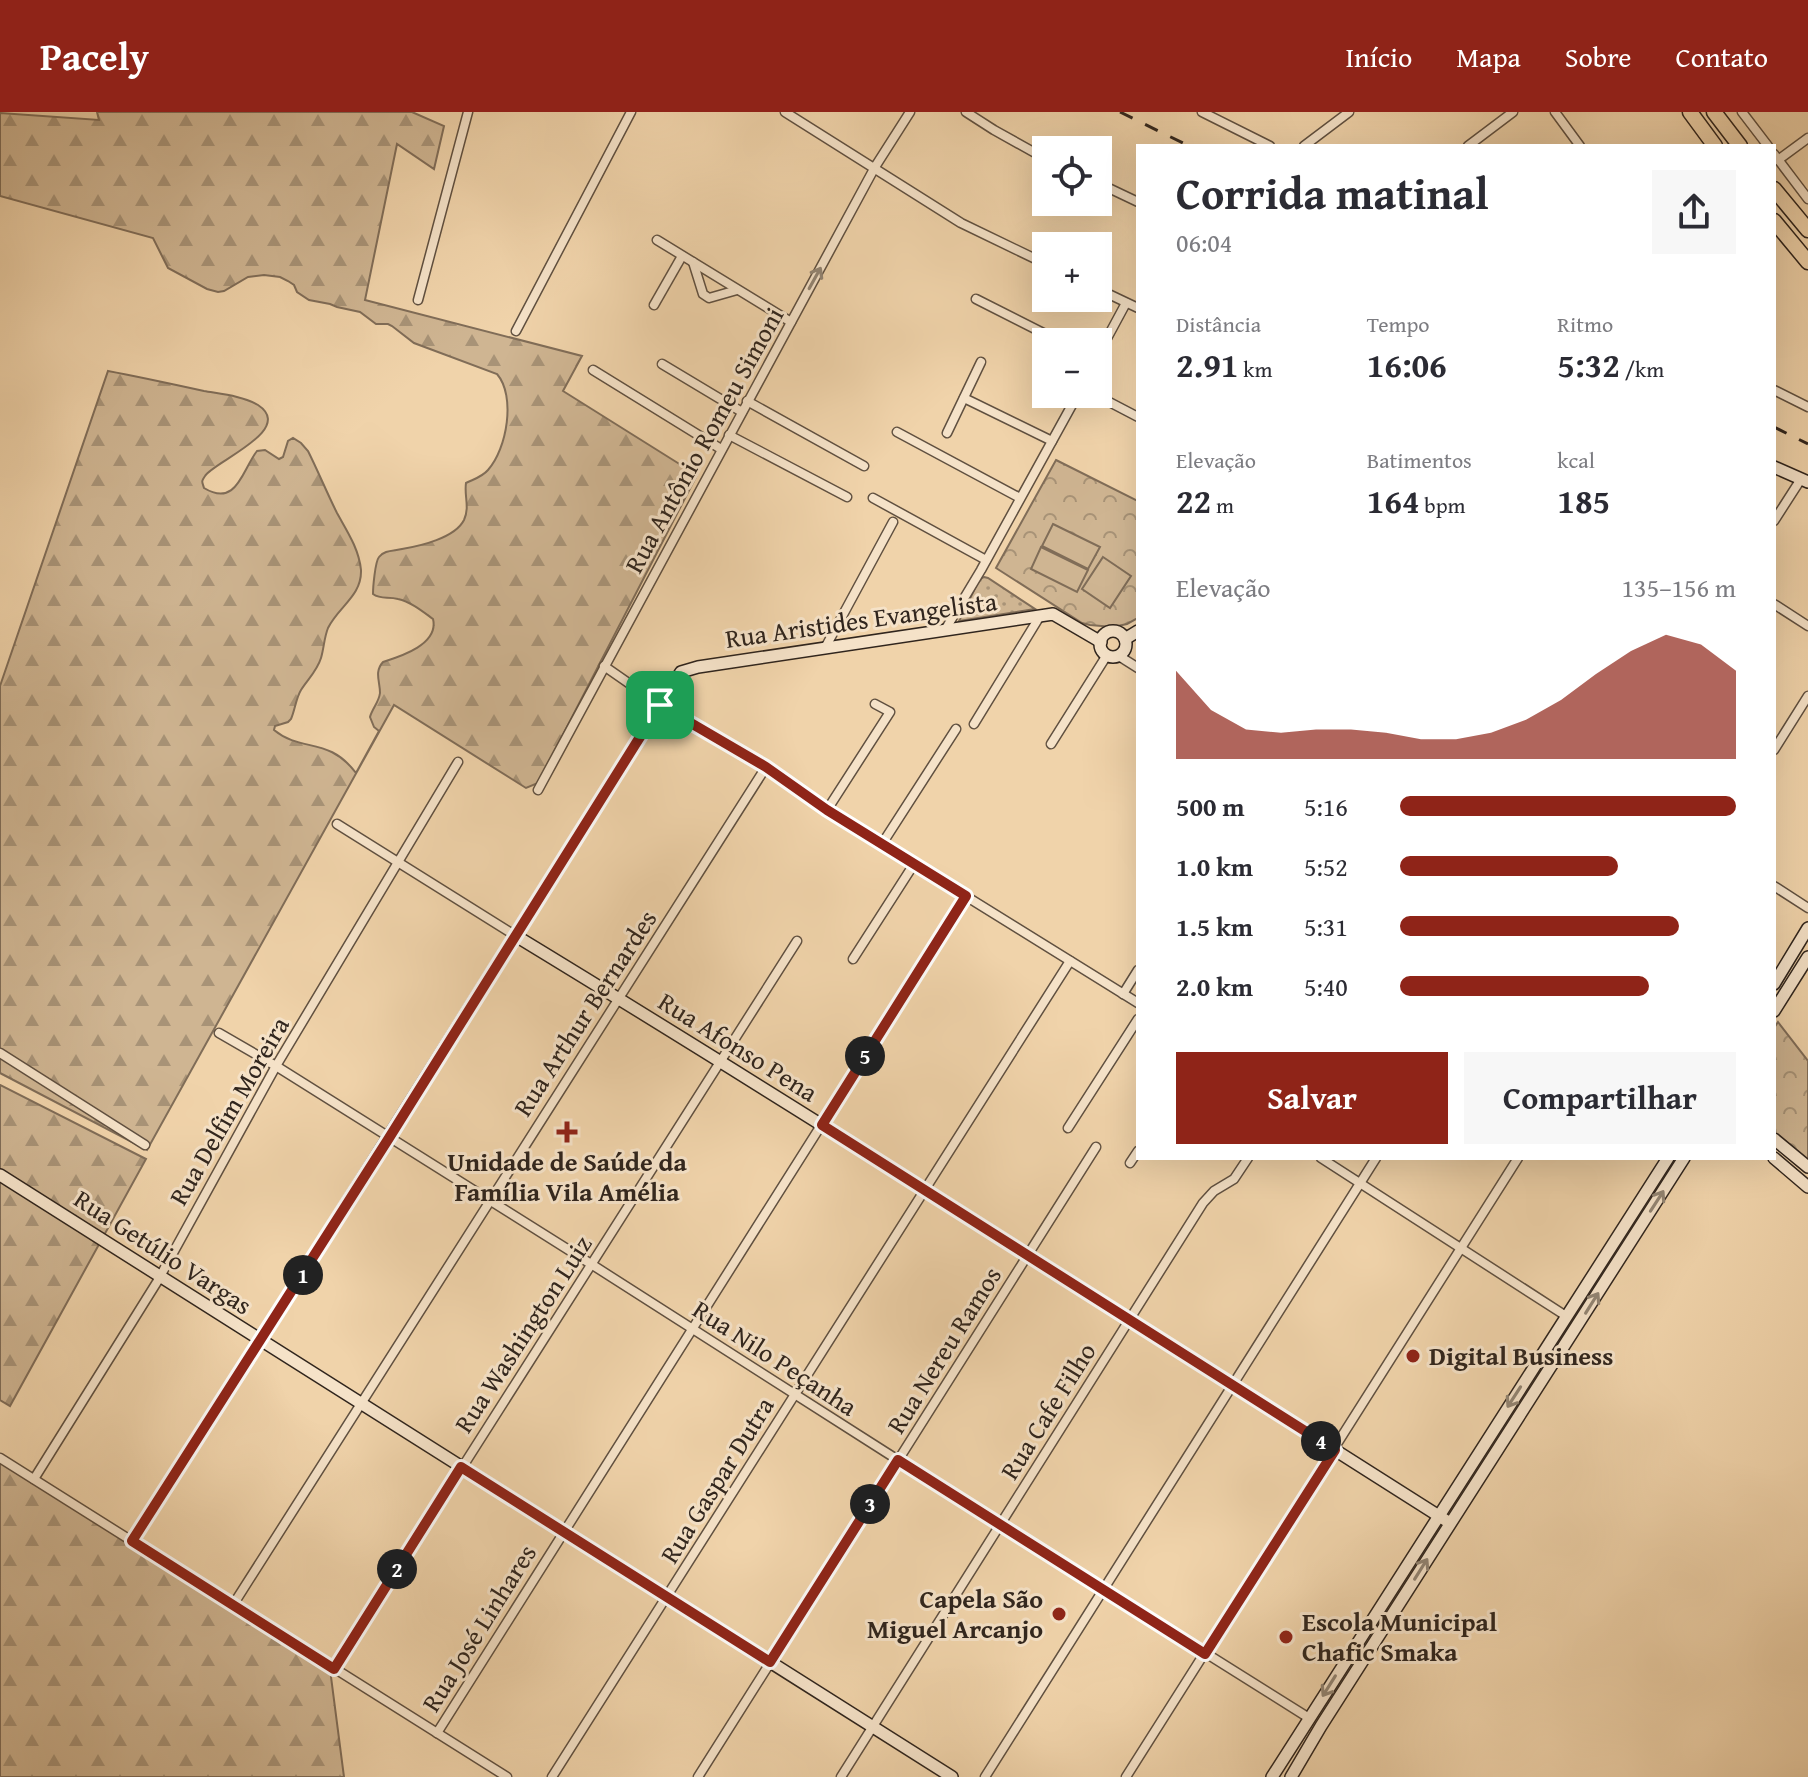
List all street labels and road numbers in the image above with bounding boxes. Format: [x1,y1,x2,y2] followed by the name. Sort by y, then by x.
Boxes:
[614,300,793,580] street label: Rua Antônio Romeu Simoni
[723,581,1000,658] street label: Rua Aristides Evangelista
[503,902,666,1124] street label: Rua Arthur Bernardes
[651,982,826,1112] street label: Rua Afonso Pena
[159,1009,299,1212] street label: Rua Delfim Moreira
[66,1179,260,1324] street label: Rua Getúlio Vargas
[444,1227,601,1440] street label: Rua Washington Luiz
[877,1259,1011,1441] street label: Rua Nereu Ramos
[685,1290,866,1426] street label: Rua Nilo Peçanha
[990,1335,1105,1487] street label: Rua Cafe Filho
[650,1388,784,1570] street label: Rua Gaspar Dutra
[411,1536,546,1719] street label: Rua José Linhares

